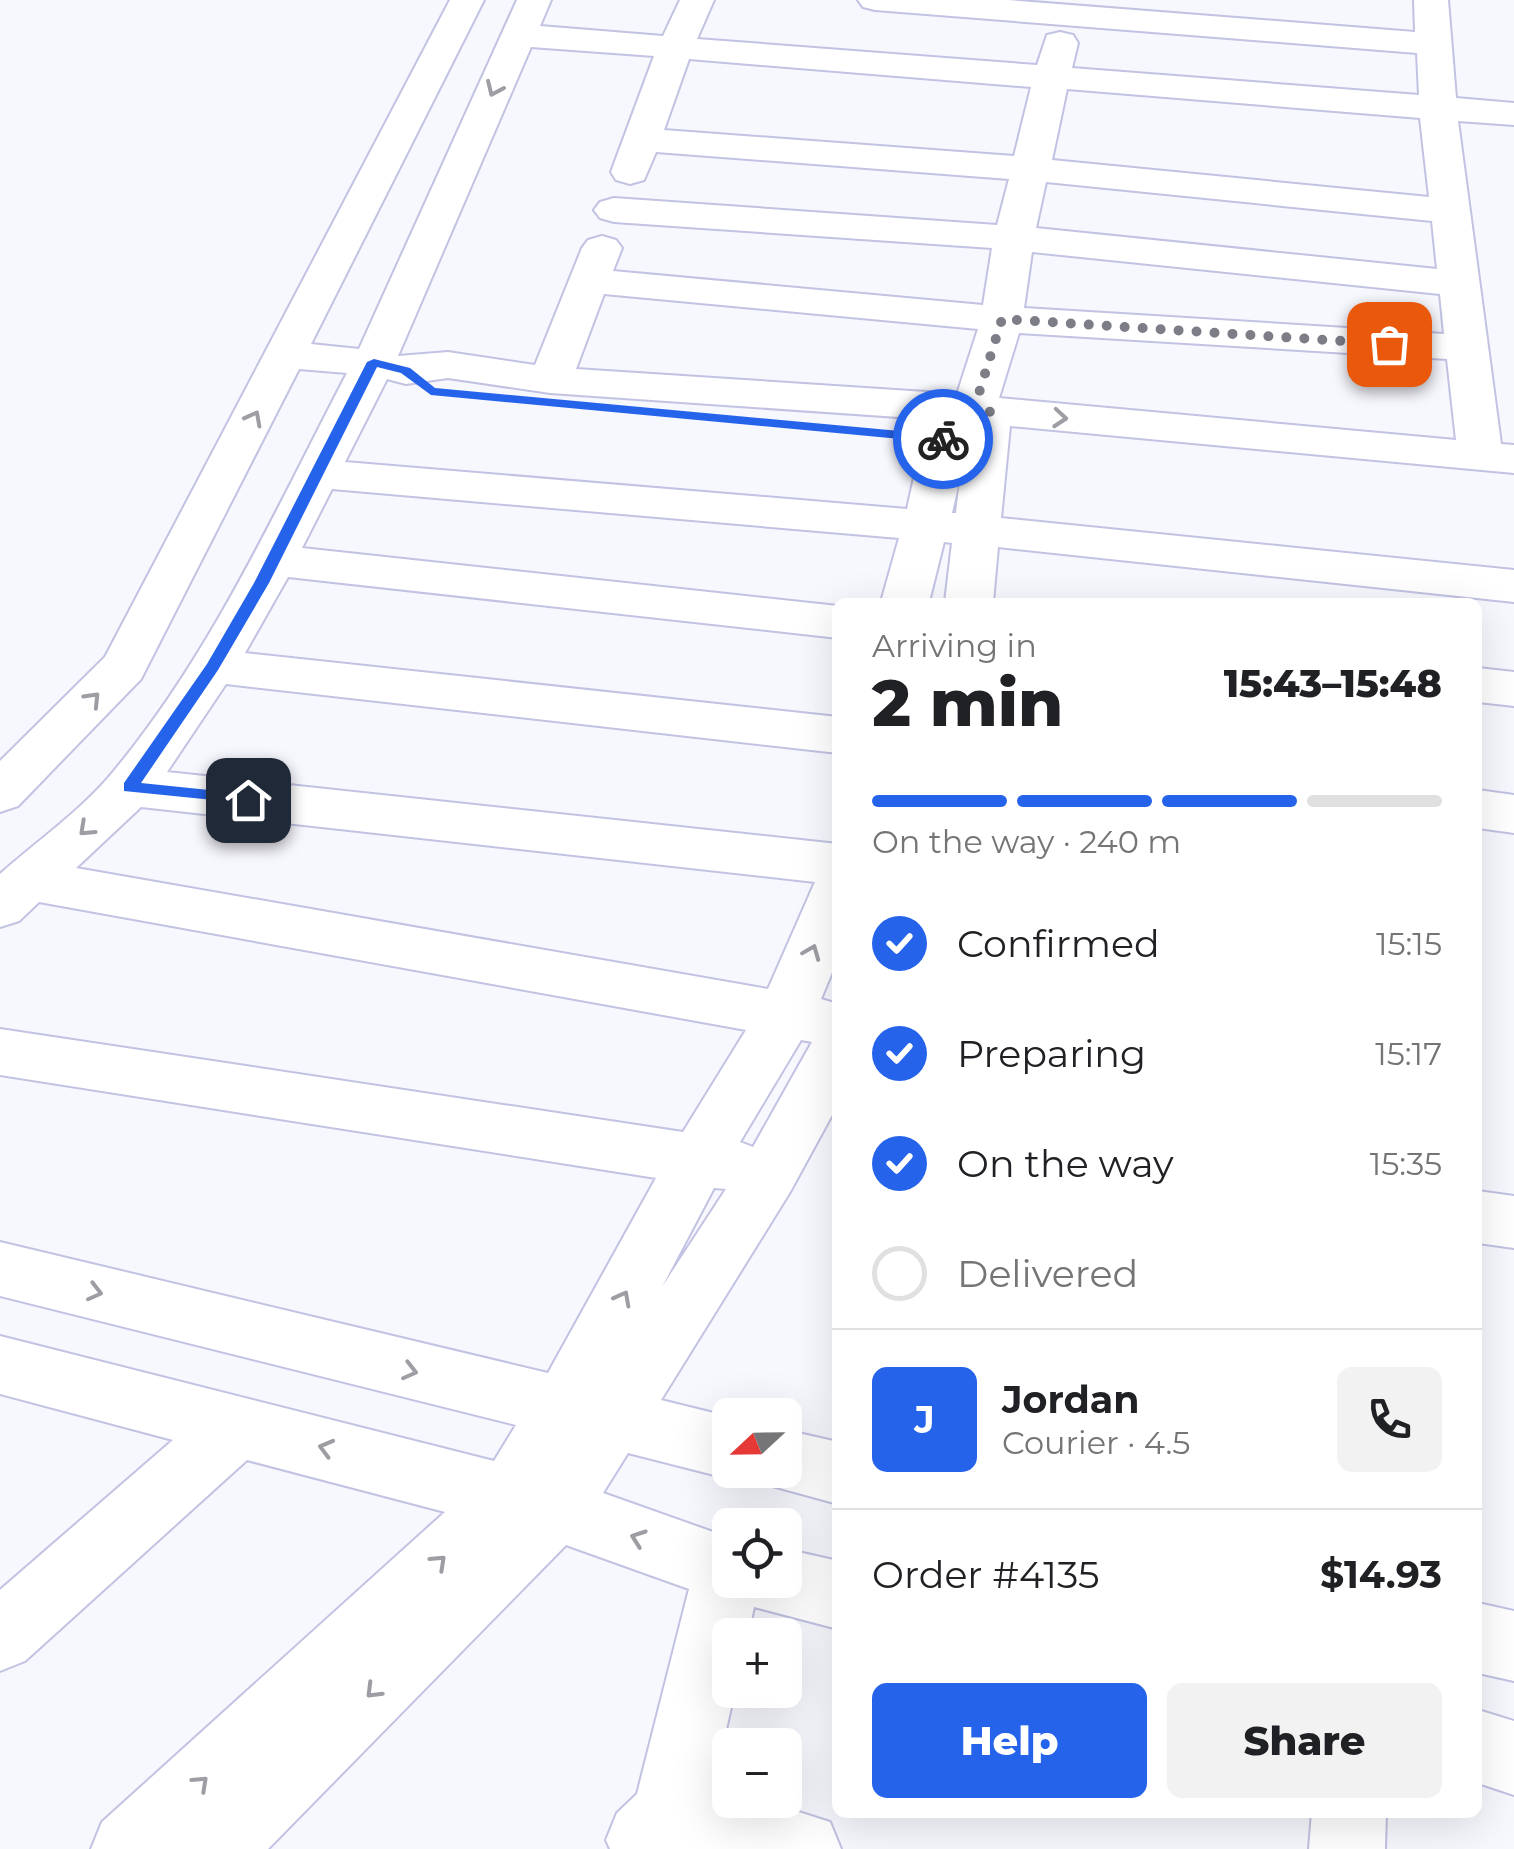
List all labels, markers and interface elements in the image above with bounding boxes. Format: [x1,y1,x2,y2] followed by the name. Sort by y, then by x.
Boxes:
[486,79,506,97] one-way arrow
[1347,302,1432,387] pin
[1362,317,1417,372] icon: bag
[893,389,993,489] courier
[1053,406,1069,428] one-way arrow
[242,411,261,429] one-way arrow
[916,412,971,467] icon: bike
[872,626,1037,665] text: Arriving in
[1224,660,1442,707] text: 15:43–15:48
[872,663,1063,742] text: 2 min
[81,692,99,710] one-way arrow
[206,758,291,843] pin
[221,773,276,828] icon: home
[79,817,97,835] one-way arrow
[872,822,1181,861] text: On the way · 240 m
[872,916,927,971] icon: check
[957,920,1160,967] text: Confirmed
[1376,924,1442,963] text: 15:15
[800,944,820,962] one-way arrow
[872,1026,927,1081] icon: check
[957,1030,1146,1077] text: Preparing
[1375,1034,1442,1073] text: 15:17
[872,1136,927,1191] icon: check
[957,1140,1174,1187] text: On the way
[1370,1144,1442,1183] text: 15:35
[957,1250,1138,1297] text: Delivered
[86,1281,103,1302] one-way arrow
[611,1290,630,1308] one-way arrow
[401,1359,418,1380] one-way arrow
[1337,1367,1442,1472] button: phone
[1002,1376,1140,1423] text: Jordan
[914,1396,935,1443] text: J
[712,1398,802,1488] north arrow
[712,1398,802,1818] map controls
[1002,1423,1190,1462] text: Courier · 4.5
[318,1439,335,1460] one-way arrow
[712,1508,802,1598] button: locate
[631,1529,648,1550] one-way arrow
[872,1551,1099,1598] text: Order #4135
[1320,1551,1442,1598] text: $14.93
[427,1556,446,1574] one-way arrow
[712,1618,802,1708] button: +
[367,1679,385,1697] one-way arrow
[872,1683,1147,1798] button: Help
[1167,1683,1442,1798] button: Share
[712,1728,802,1818] button: −
[189,1777,208,1795] one-way arrow

